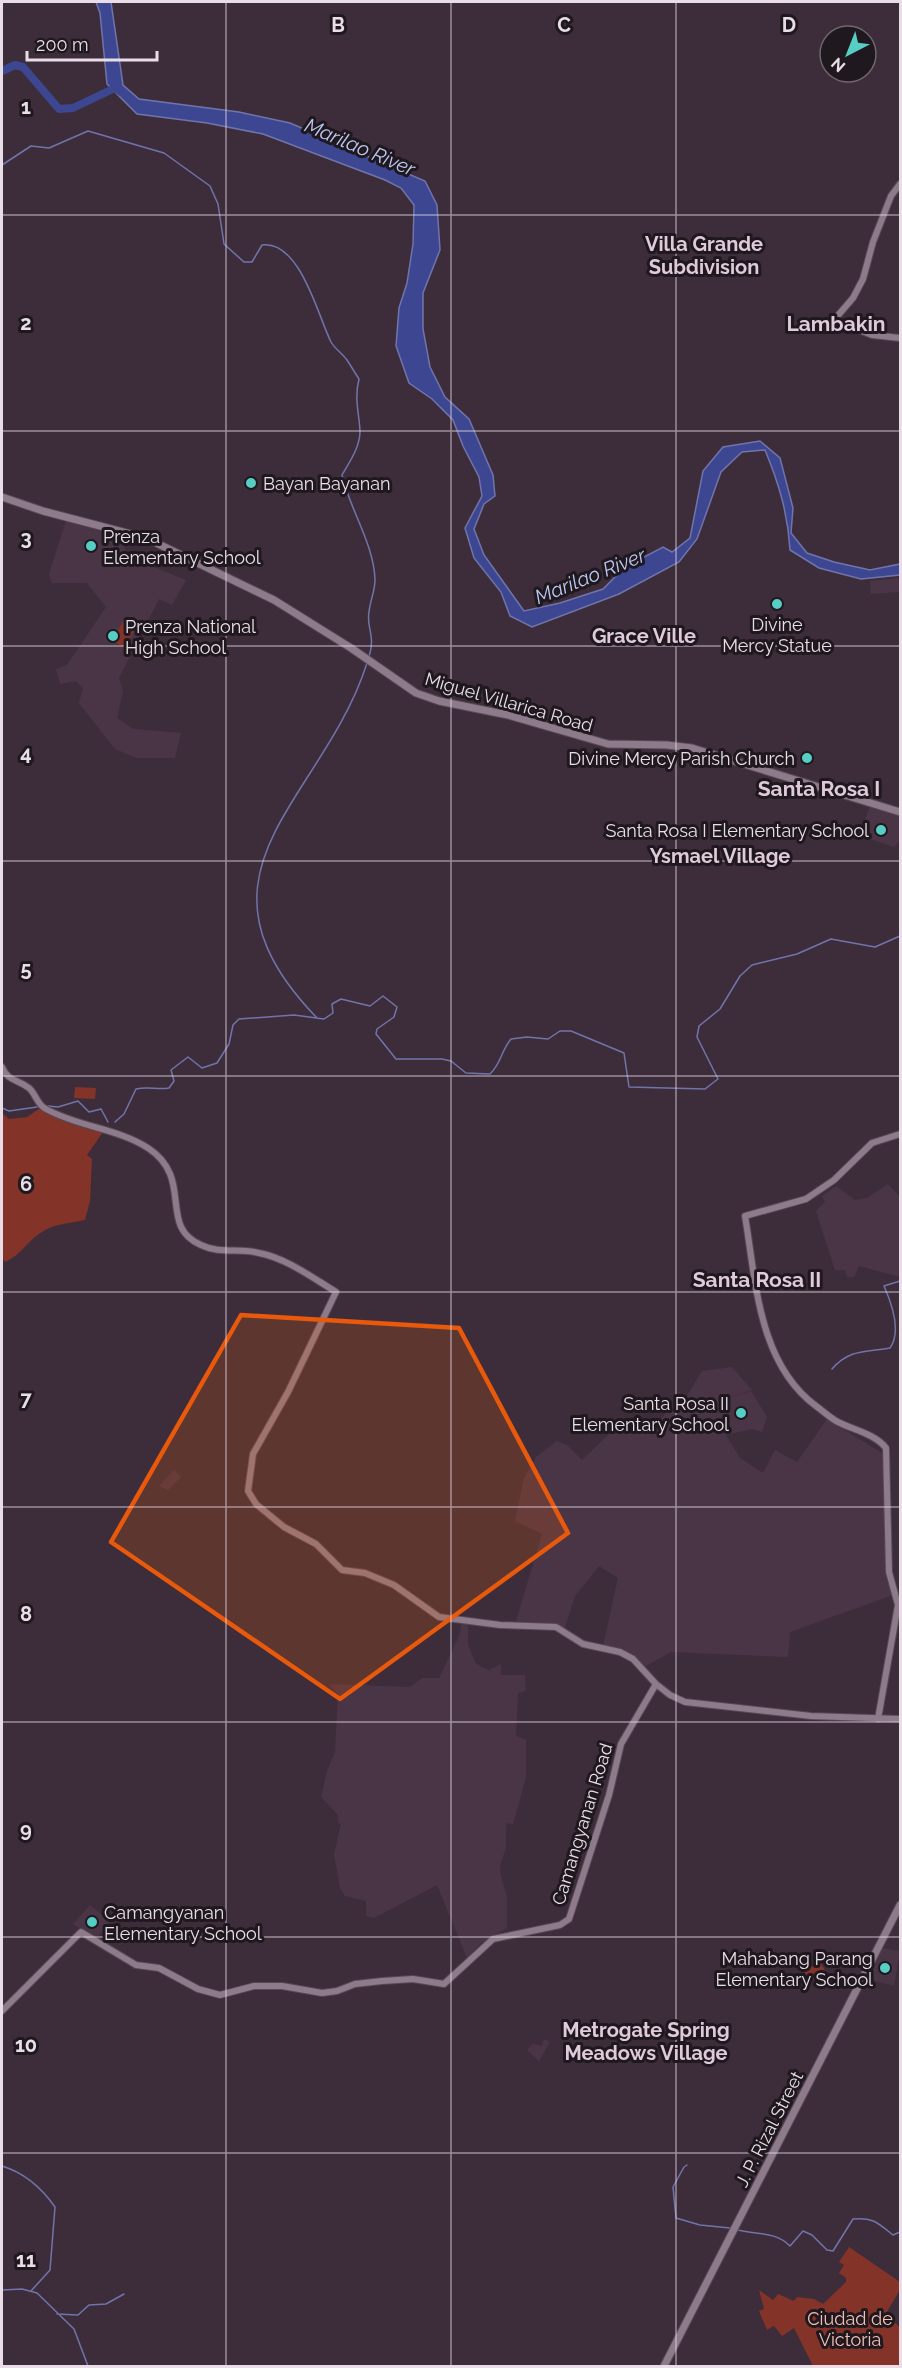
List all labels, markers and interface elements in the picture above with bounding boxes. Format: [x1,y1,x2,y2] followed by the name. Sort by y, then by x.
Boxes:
[331,13,345,37] text: B
[557,13,571,37] text: C
[782,13,796,37] text: D
[27,24,158,62] scale bar
[818,24,878,84] north arrow
[36,34,89,55] text: 200 m
[827,54,849,76] text: N
[21,95,31,119] text: 1
[301,113,420,181] water label: Marilao River
[645,232,763,279] district label: Villa Grande Subdivision
[20,311,32,335] text: 2
[787,311,886,336] district label: Lambakin
[263,473,391,494] place label: Bayan Bayanan
[244,476,258,490] marker: Bayan Bayanan
[20,526,32,550] text: 3
[103,526,261,568] place label: Prenza Elementary School
[84,539,98,553] marker: Prenza Elementary School
[531,542,650,609] water label: Marilao River
[770,597,784,611] marker: Divine Mercy Statue
[722,614,832,656] place label: Divine Mercy Statue
[125,616,256,658] place label: Prenza National High School
[592,624,696,648] district label: Grace Ville
[106,629,120,643] marker: Prenza National High School
[423,668,595,736] street label: Miguel Villarica Road
[20,741,32,765] text: 4
[568,748,795,769] place label: Divine Mercy Parish Church
[800,751,814,765] marker: Divine Mercy Parish Church
[758,776,880,801] district label: Santa Rosa I
[606,820,869,841] place label: Santa Rosa I Elementary School
[874,823,888,837] marker: Santa Rosa I Elementary School
[650,844,790,868] district label: Ysmael Village
[20,957,32,981] text: 5
[20,1172,32,1196] text: 6
[693,1267,821,1292] district label: Santa Rosa II
[20,1387,32,1411] text: 7
[571,1393,729,1435] place label: Santa Rosa II Elementary School
[734,1406,748,1420] marker: Santa Rosa II Elementary School
[20,1602,32,1626] text: 8
[547,1741,617,1907] street label: Camangyanan Road
[20,1818,32,1842] text: 9
[104,1902,262,1944] place label: Camangyanan Elementary School
[85,1915,99,1929] marker: Camangyanan Elementary School
[715,1948,873,1990] place label: Mahabang Parang Elementary School
[878,1961,892,1975] marker: Mahabang Parang Elementary School
[562,2018,730,2065] district label: Metrogate Spring Meadows Village
[15,2033,37,2057] text: 10
[731,2068,807,2190] street label: J. P. Rizal Street
[16,2248,36,2272] text: 11
[807,2308,893,2350] park label: Ciudad de Victoria

